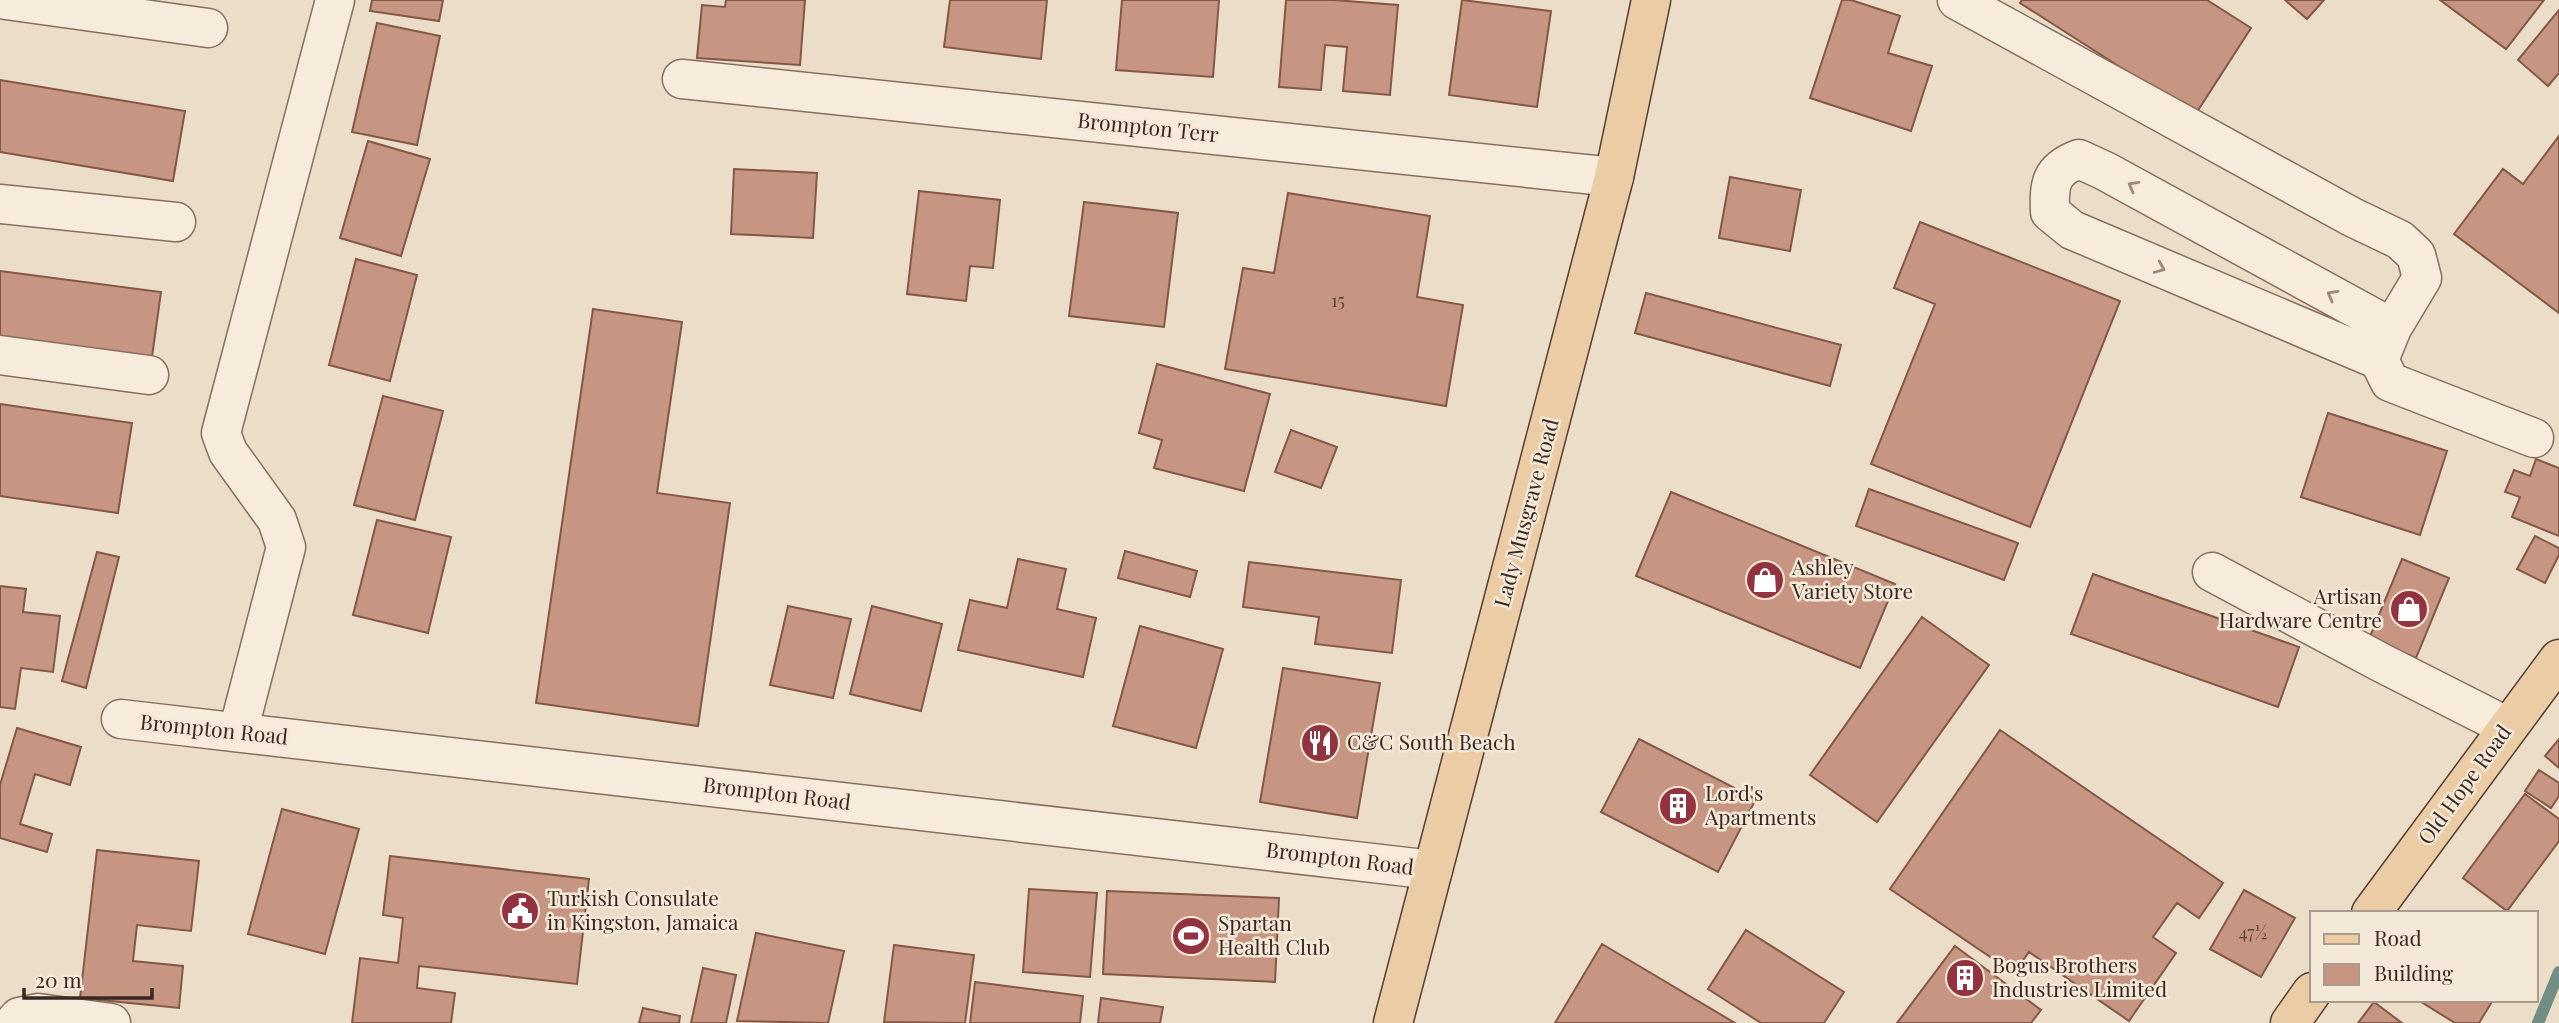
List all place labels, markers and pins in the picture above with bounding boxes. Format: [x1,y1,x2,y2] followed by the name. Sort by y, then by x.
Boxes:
[1791,552,1913,604] place label: Ashley Variety Store
[1744,559,1786,601] shop icon: Ashley Variety Store
[2219,581,2382,633] place label: Artisan Hardware Centre
[2388,588,2430,630] shop icon: Artisan Hardware Centre
[1299,722,1341,764] restaurant icon: C&C South Beach
[1347,727,1516,755] place label: C&C South Beach
[1704,778,1816,830] place label: Lord's Apartments
[1657,785,1699,827] building icon: Lord's Apartments
[547,883,739,935] place label: Turkish Consulate in Kingston, Jamaica
[499,890,541,932] public building icon: Turkish Consulate in Kingston, Jamaica
[1218,908,1330,960] place label: Spartan Health Club
[1170,915,1212,957] sports icon: Spartan Health Club
[1992,950,2167,1002] place label: Bogus Brothers Industries Limited
[1944,957,1986,999] building icon: Bogus Brothers Industries Limited

